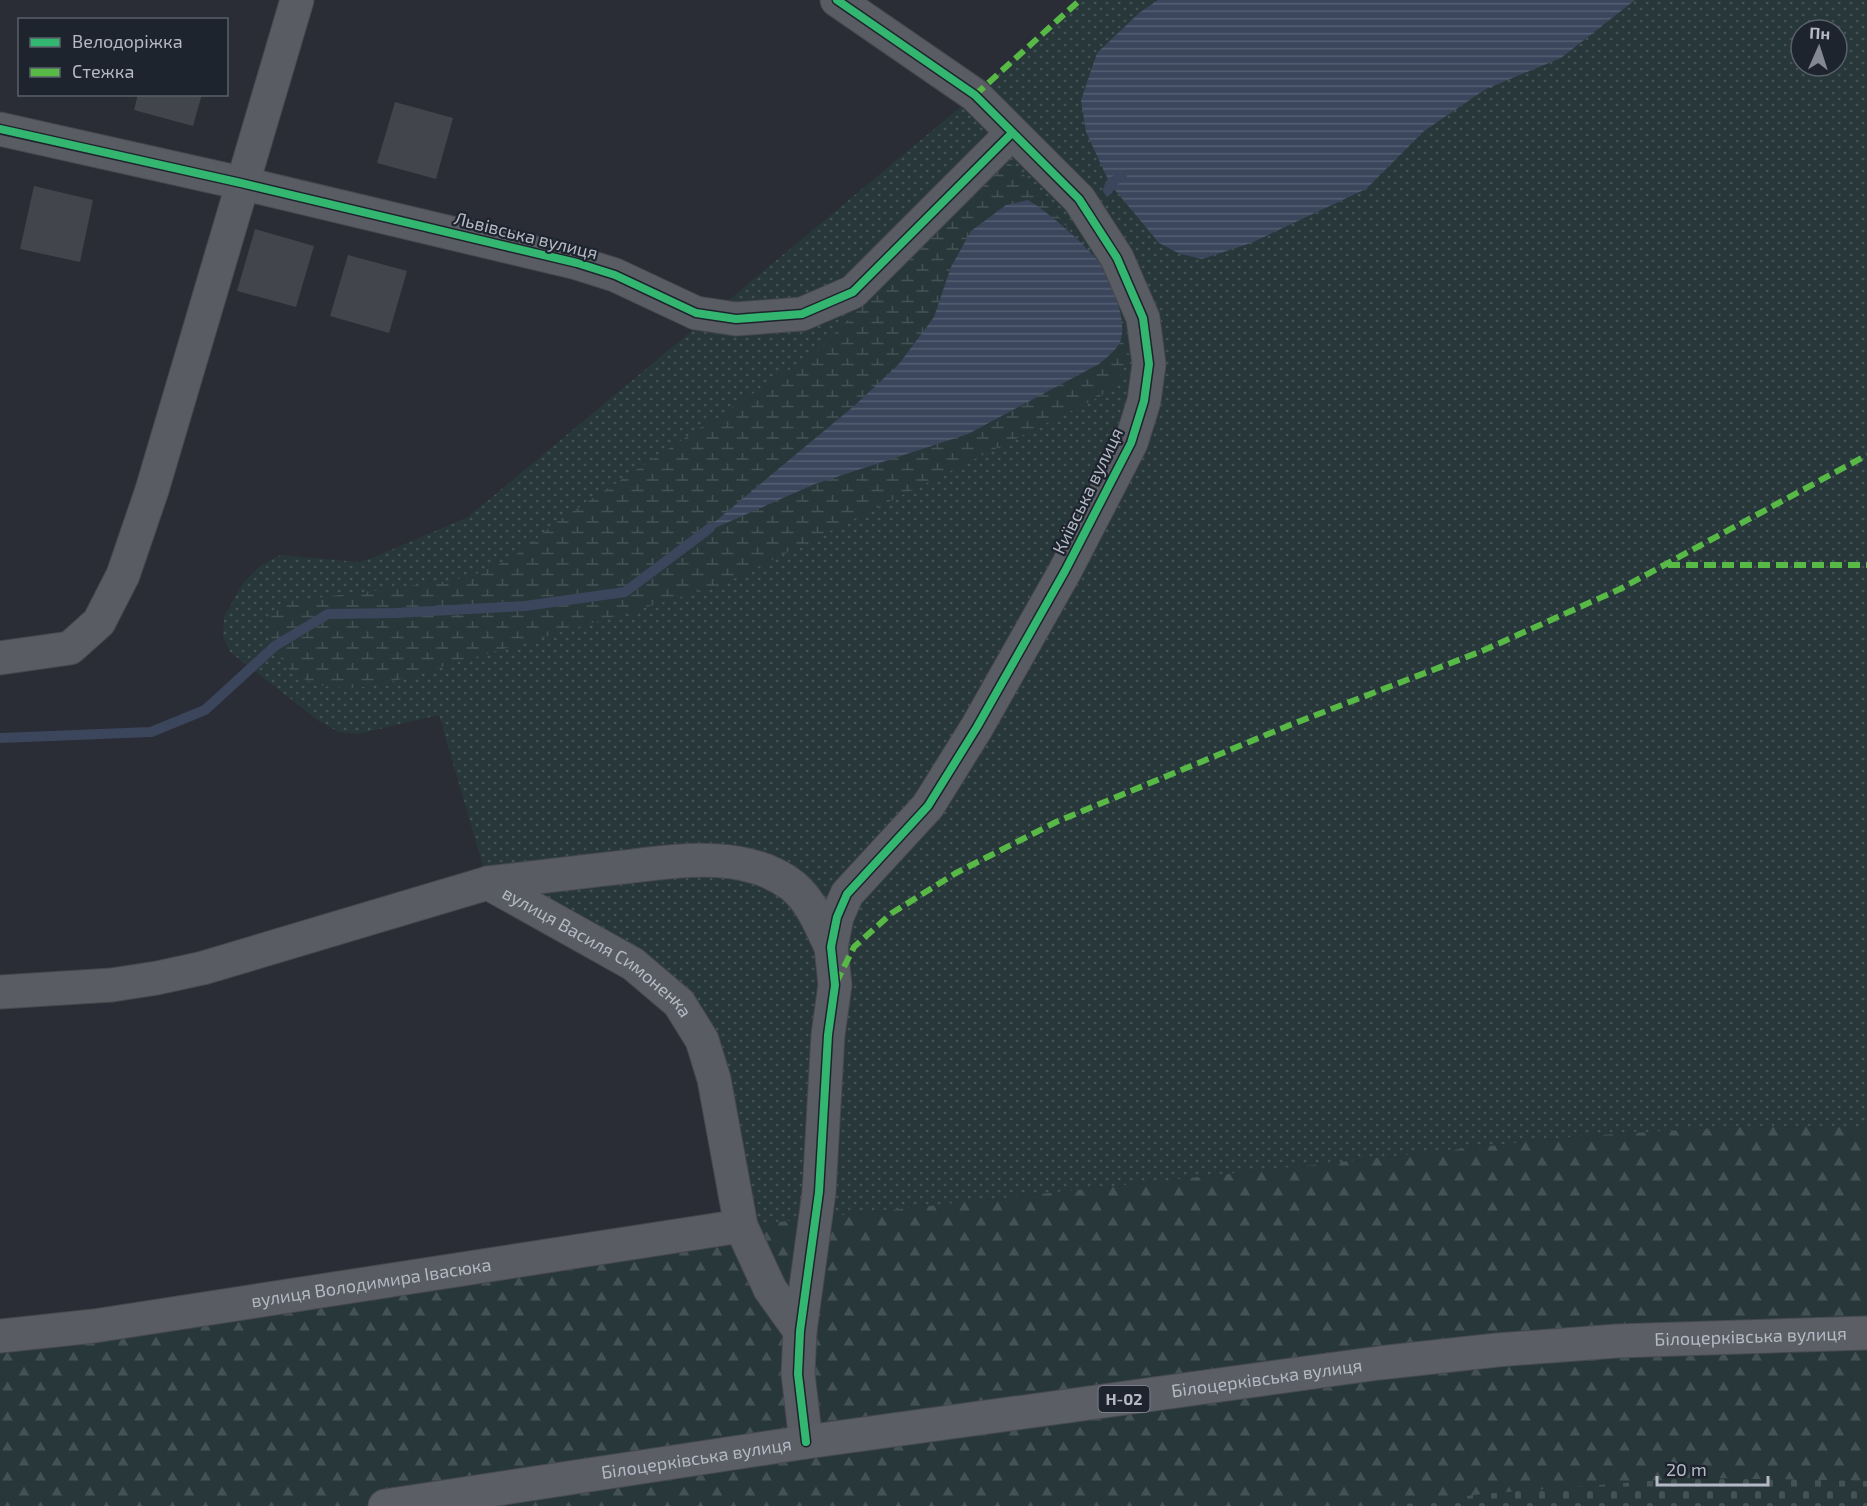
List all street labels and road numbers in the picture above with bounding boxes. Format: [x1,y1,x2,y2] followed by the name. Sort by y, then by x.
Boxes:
[452,207,600,264] street label: Львівська вулиця
[1047,424,1127,557] street label: Київська вулиця
[499,881,697,1021] street label: вулиця Василя Симоненка
[249,1253,493,1312] street label: вулиця Володимира Івасюка
[1654,1322,1847,1350] street label: Білоцерківська вулиця
[1170,1353,1364,1402] street label: Білоцерківська вулиця
[1098,1386,1150,1412] road number: Н-02
[599,1432,793,1483] street label: Білоцерківська вулиця

